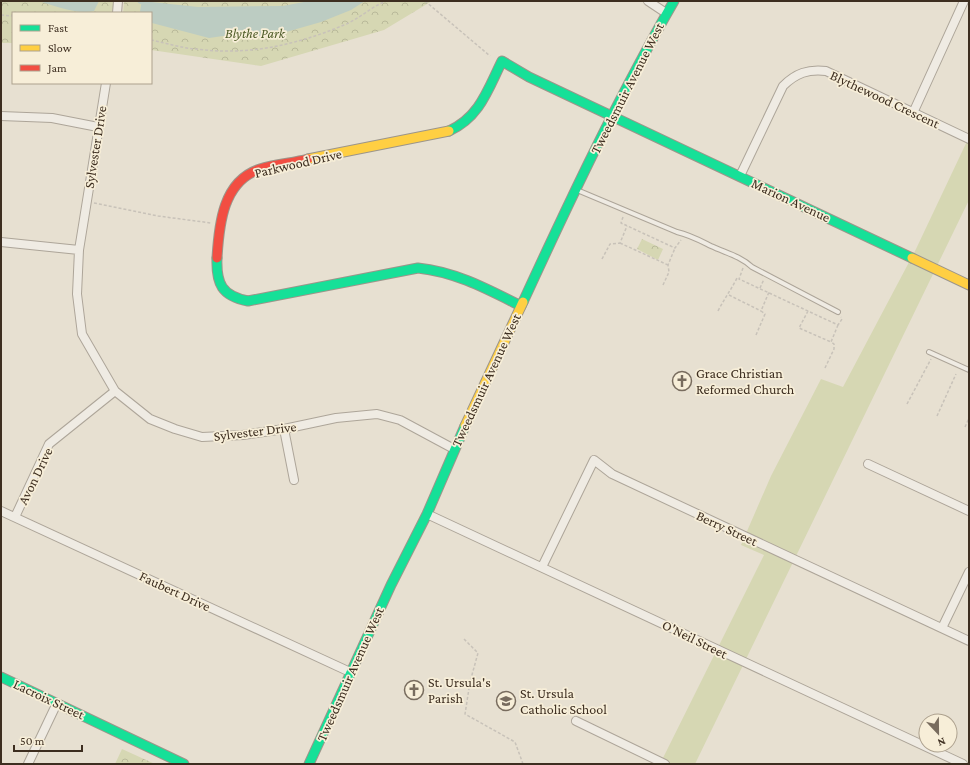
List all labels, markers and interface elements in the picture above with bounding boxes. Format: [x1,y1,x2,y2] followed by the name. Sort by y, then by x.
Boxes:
[12,12,152,84] legend
[587,19,667,156] street label: Tweedsmuir Avenue West
[48,21,69,35] text: Fast
[225,25,286,41] park label: Blythe Park
[48,41,72,55] text: Slow
[47,61,67,75] text: Jam
[828,67,943,132] street label: Blythewood Crescent
[81,105,109,189] street label: Sylvester Drive
[253,145,343,181] street label: Parkwood Drive
[749,175,833,225] street label: Marion Avenue
[448,310,524,449] street label: Tweedsmuir Avenue West
[696,365,795,397] place label: Grace Christian Reformed Church
[671,370,693,392] church icon: Grace Christian Reformed Church
[213,418,297,444] street label: Sylvester Drive
[14,445,56,507] street label: Avon Drive
[694,507,760,549] street label: Berry Street
[137,568,213,614] street label: Faubert Drive
[313,604,387,744] street label: Tweedsmuir Avenue West
[660,616,731,662] street label: O'Neil Street
[428,674,491,706] place label: St. Ursula's Parish
[11,676,87,723] street label: Lacroix Street
[403,679,425,701] church icon: St. Ursula's Parish
[520,685,607,717] place label: St. Ursula Catholic School
[495,690,517,712] school or university icon: St. Ursula Catholic School
[918,713,958,753] north arrow
[14,727,82,753] scale bar
[20,734,45,748] text: 50 m
[936,735,947,749] text: N

